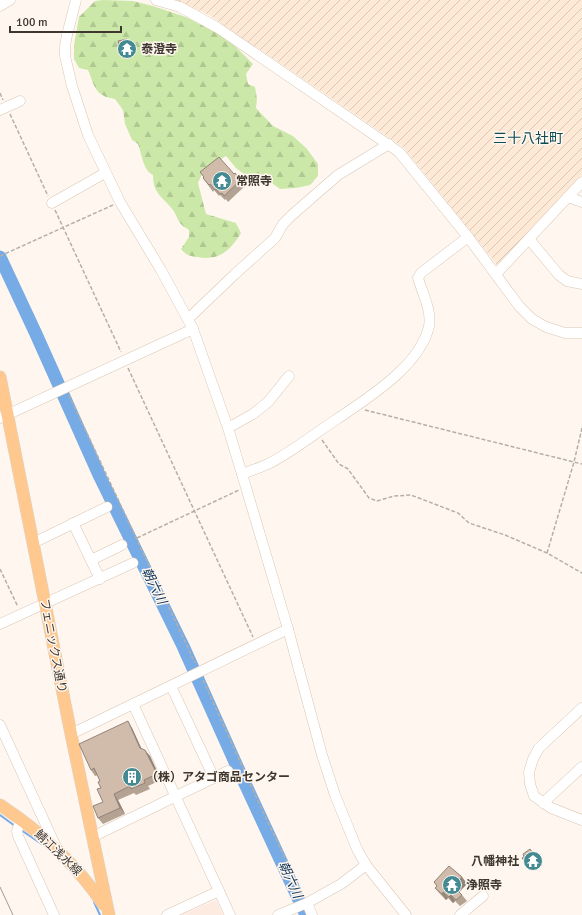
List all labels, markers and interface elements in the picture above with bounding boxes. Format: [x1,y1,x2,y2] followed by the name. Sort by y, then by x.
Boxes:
[10,8,121,34] scale bar
[16,15,48,30] text: 100 m
[116,38,138,60] temple icon: 泰澄寺
[141,42,177,57] place label: 泰澄寺
[493,130,563,147] district label: 三十八社町
[211,170,233,192] temple icon: 常照寺
[236,174,272,189] place label: 常照寺
[138,565,171,609] water label: 朝六川
[37,598,69,694] street label: フェニックス通り
[121,766,143,788] building icon: （株）アタゴ商品センター
[146,770,290,785] place label: （株）アタゴ商品センター
[31,827,85,879] street label: 鯖江浅水線
[522,850,544,872] temple icon: 八幡神社
[471,854,519,869] place label: 八幡神社
[275,859,306,903] water label: 朝六川
[441,874,463,896] temple icon: 浄照寺
[466,878,502,893] place label: 浄照寺

